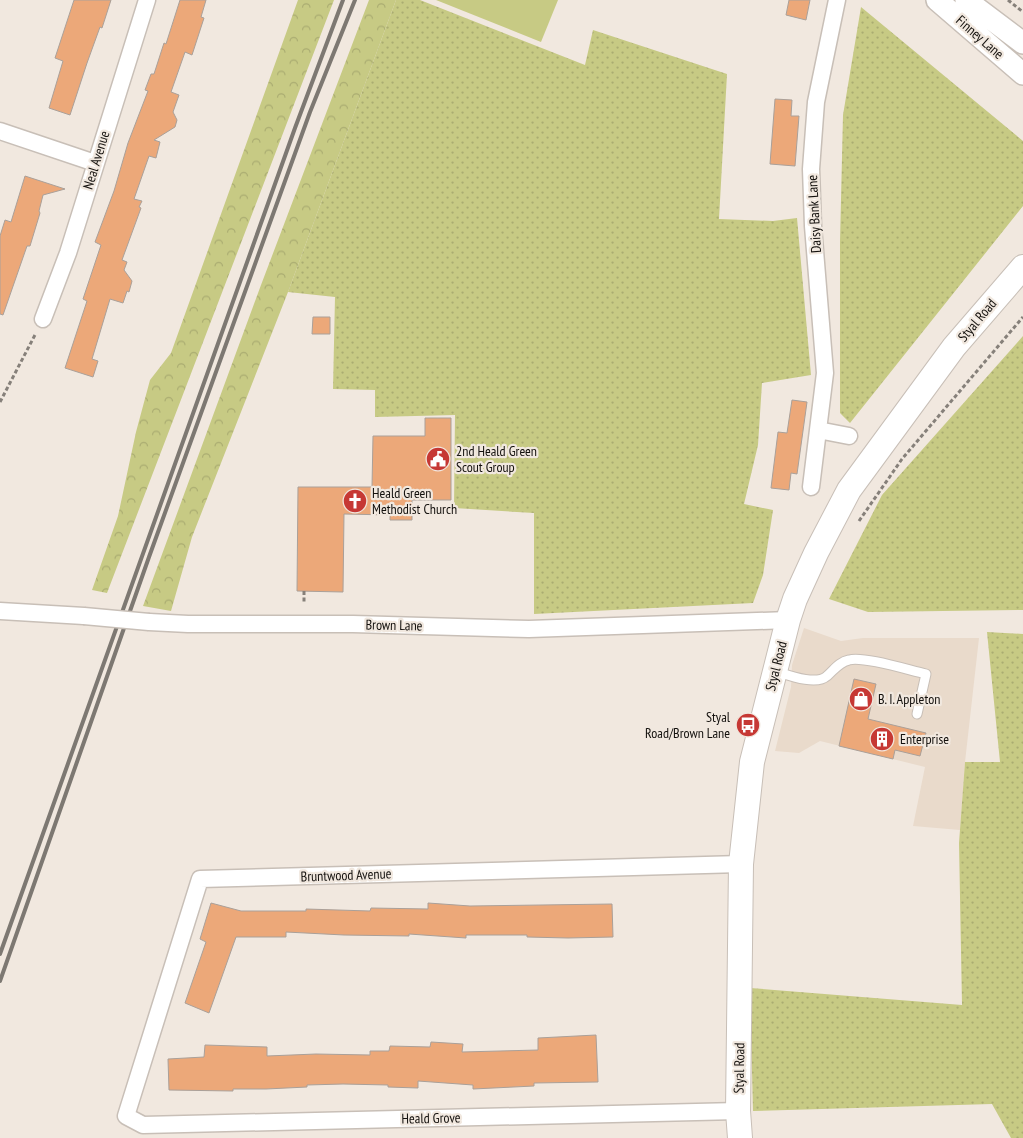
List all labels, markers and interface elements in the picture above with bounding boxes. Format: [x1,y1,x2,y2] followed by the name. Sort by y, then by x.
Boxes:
[952,11,1008,63] street label: Finney Lane
[79,128,113,191] street label: Neal Avenue
[803,174,825,253] street label: Daisy Bank Lane
[954,295,1000,345] street label: Styal Road
[456,442,537,476] place label: 2nd Heald Green Scout Group
[425,446,451,472] public building icon: 2nd Heald Green Scout Group
[372,484,457,518] place label: Heald Green Methodist Church
[342,488,368,514] church icon: Heald Green Methodist Church
[365,616,423,634] street label: Brown Lane
[761,639,791,693] street label: Styal Road
[848,686,874,712] shop icon: B. I. Appleton
[878,690,940,708] place label: B. I. Appleton
[645,708,731,742] place label: Styal Road/Brown Lane
[735,712,761,738] bus stop icon: Styal Road/Brown Lane
[869,726,895,752] building icon: Enterprise
[900,730,949,748] place label: Enterprise
[300,864,392,886] street label: Bruntwood Avenue
[730,1042,748,1094] street label: Styal Road
[401,1108,461,1128] street label: Heald Grove

